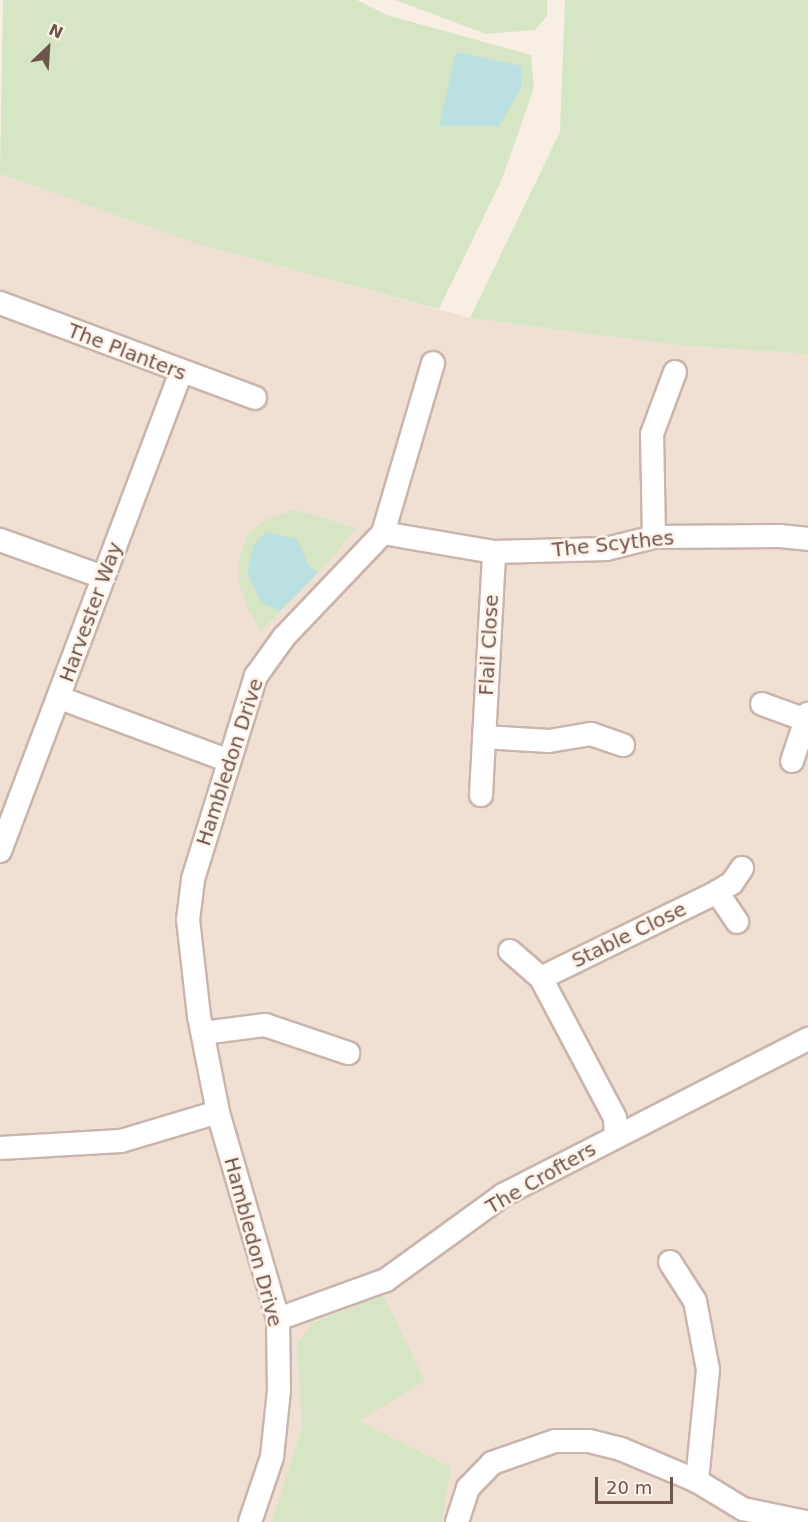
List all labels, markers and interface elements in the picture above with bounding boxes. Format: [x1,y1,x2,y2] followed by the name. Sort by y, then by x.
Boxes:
[18,18,78,78] north arrow
[46,20,66,43] text: N
[64,318,190,386] street label: The Planters
[551,526,675,562] street label: The Scythes
[55,539,127,685] street label: Harvester Way
[474,594,504,696] street label: Flail Close
[192,675,268,849] street label: Hambledon Drive
[568,897,690,973] street label: Stable Close
[482,1137,600,1219] street label: The Crofters
[219,1155,287,1329] street label: Hambledon Drive
[598,1465,676,1503] scale bar
[606,1477,652,1498] text: 20 m

